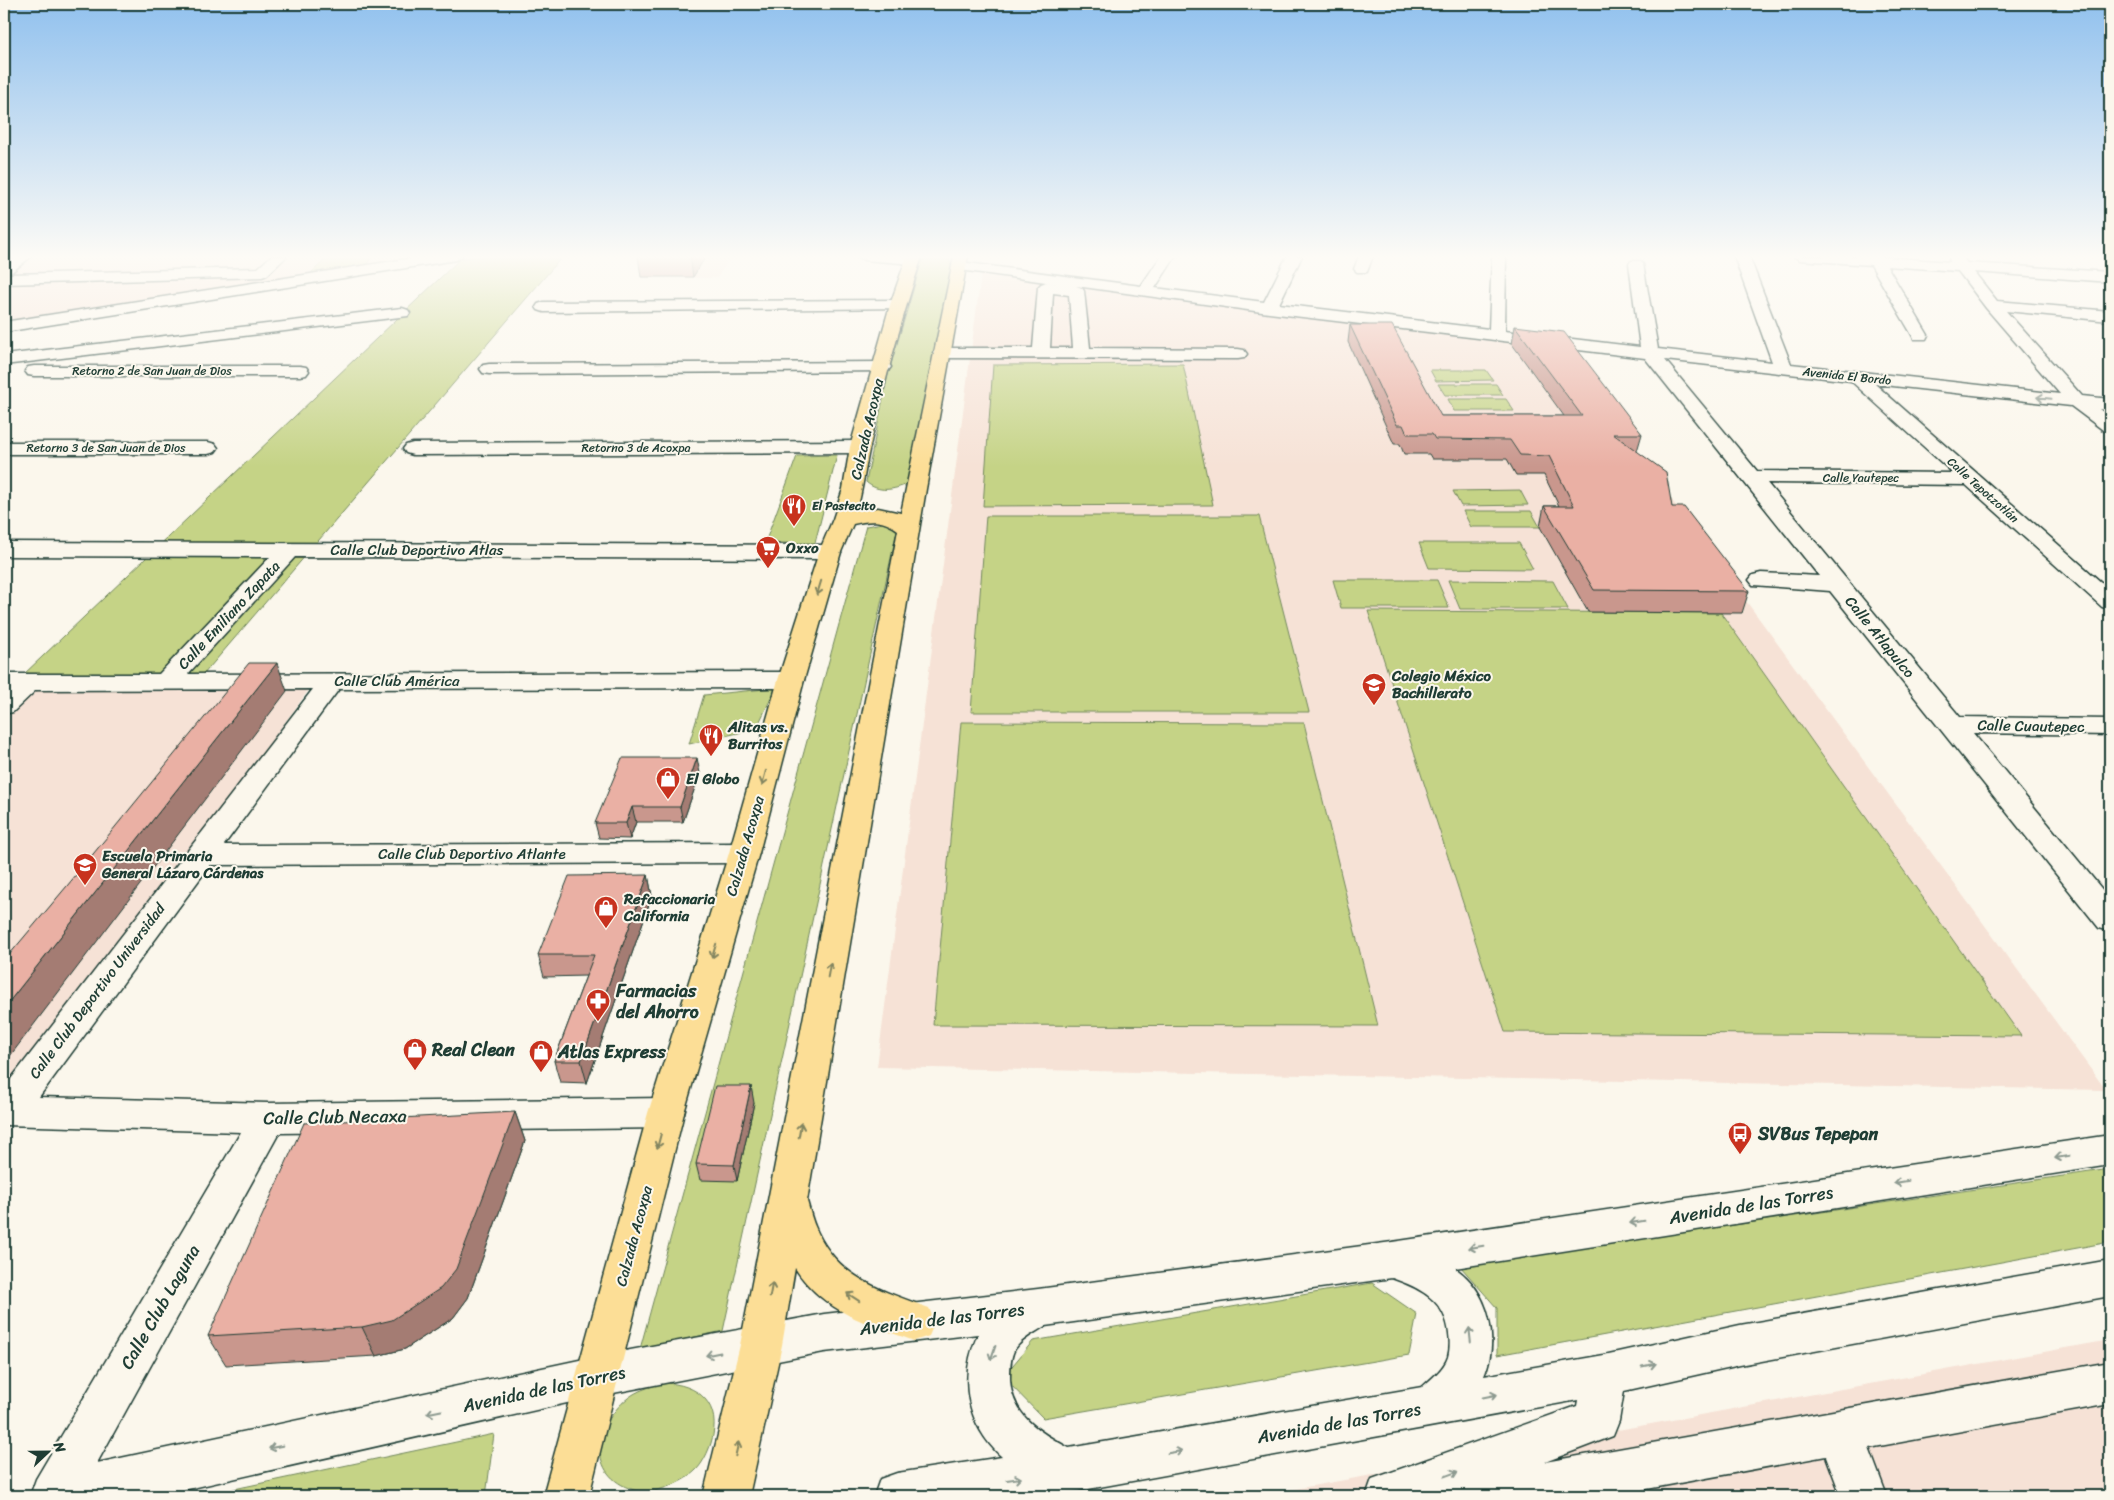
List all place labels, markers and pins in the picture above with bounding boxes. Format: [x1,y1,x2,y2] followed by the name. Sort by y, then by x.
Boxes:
[781,493,807,527] restaurant icon: El Pastecito
[812,495,877,517] place label: El Pastecito
[755,535,781,569] supermarket icon: Oxxo
[785,535,819,561] place label: Oxxo
[1391,663,1491,706] place label: Colegio México Bachillerato
[1361,672,1387,706] school or university icon: Colegio México Bachillerato
[727,714,789,757] place label: Alitas vs. Burritos
[698,723,724,757] restaurant icon: Alitas vs. Burritos
[655,766,681,800] shop icon: El Globo
[686,766,740,792] place label: El Globo
[101,843,264,886] place label: Escuela Primaria General Lázaro Cárdenas
[72,852,98,886] school or university icon: Escuela Primaria General Lázaro Cárdenas
[623,886,716,929] place label: Refaccionaria California
[593,895,619,929] shop icon: Refaccionaria California
[615,975,699,1028] place label: Farmacias del Ahorro
[585,988,611,1022] pharmacy icon: Farmacias del Ahorro
[431,1034,515,1066] place label: Real Clean
[557,1036,667,1068] place label: Atlas Express
[402,1037,428,1071] shop icon: Real Clean
[528,1039,554,1073] shop icon: Atlas Express
[1757,1118,1879,1150] place label: SVBus Tepepan
[1727,1121,1753,1155] bus stop icon: SVBus Tepepan

